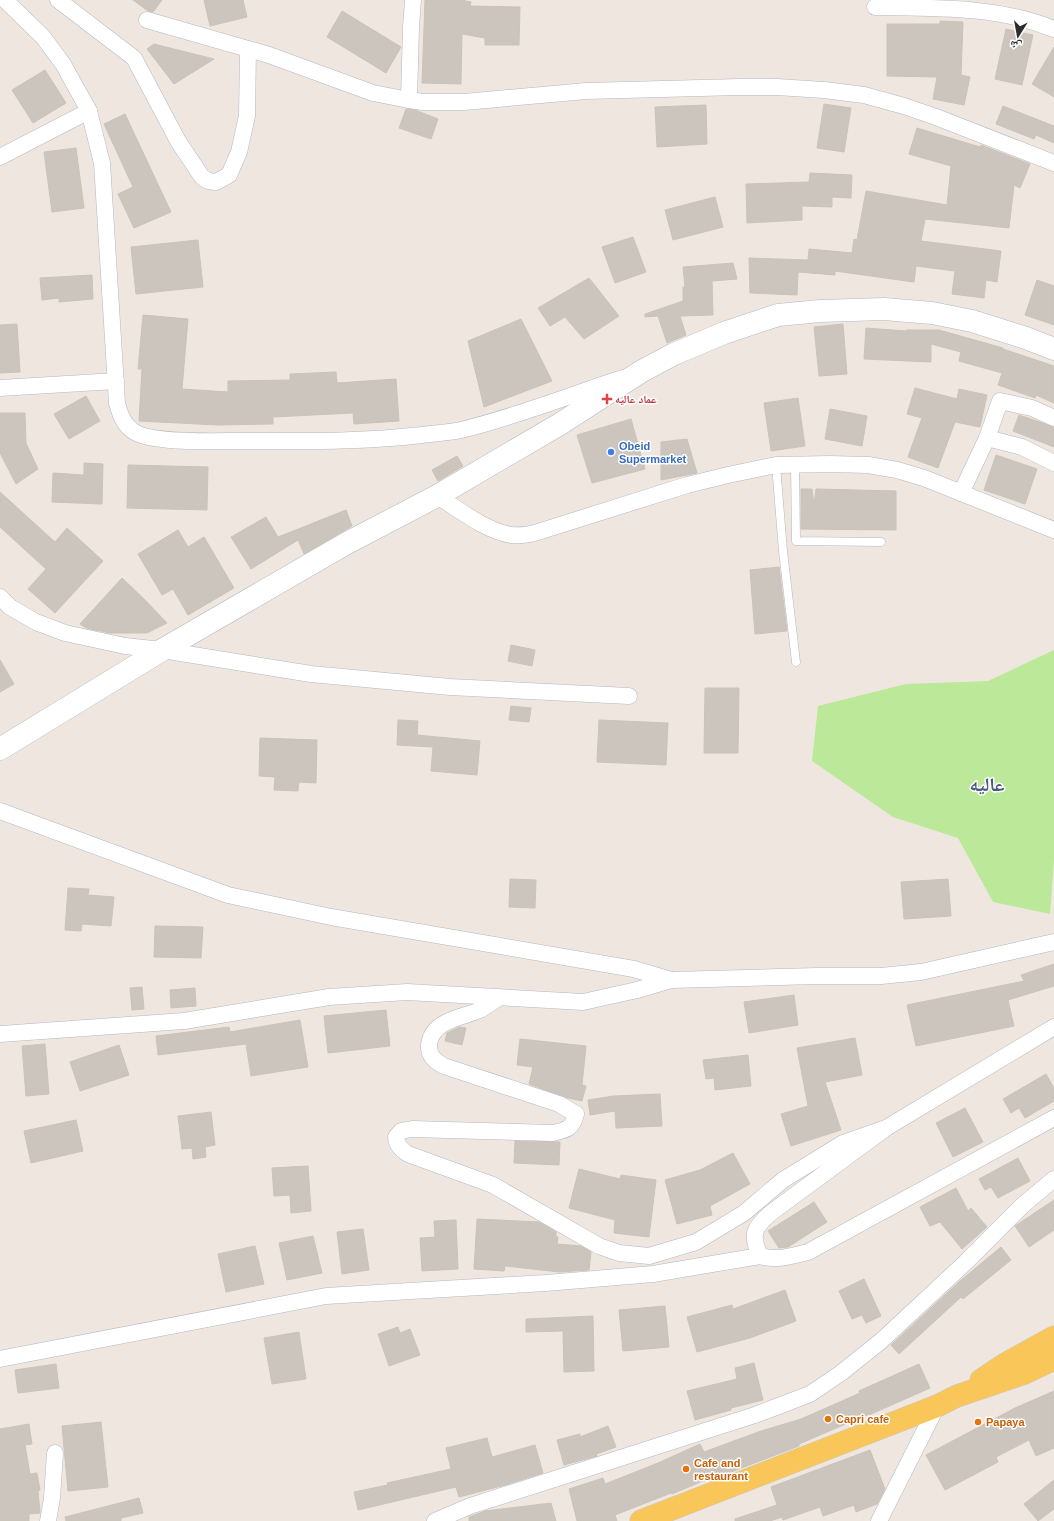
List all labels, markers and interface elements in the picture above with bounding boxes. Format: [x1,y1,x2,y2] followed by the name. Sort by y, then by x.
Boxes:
[998,16,1038,56] north arrow
[1009,37,1023,53] text: ش
[615,393,657,405] place label: عماد عاليه
[602,394,612,404] marker: عماد عاليه
[619,440,687,465] place label: Obeid Supermarket
[606,447,616,457] marker: Obeid Supermarket
[969,774,1005,795] district label: عاليه
[836,1413,889,1425] place label: Capri cafe
[823,1414,833,1424] marker: Capri cafe
[986,1416,1025,1428] place label: Papaya
[973,1417,983,1427] marker: Papaya
[694,1457,748,1482] place label: Cafe and restaurant
[681,1464,691,1474] marker: Cafe and restaurant

